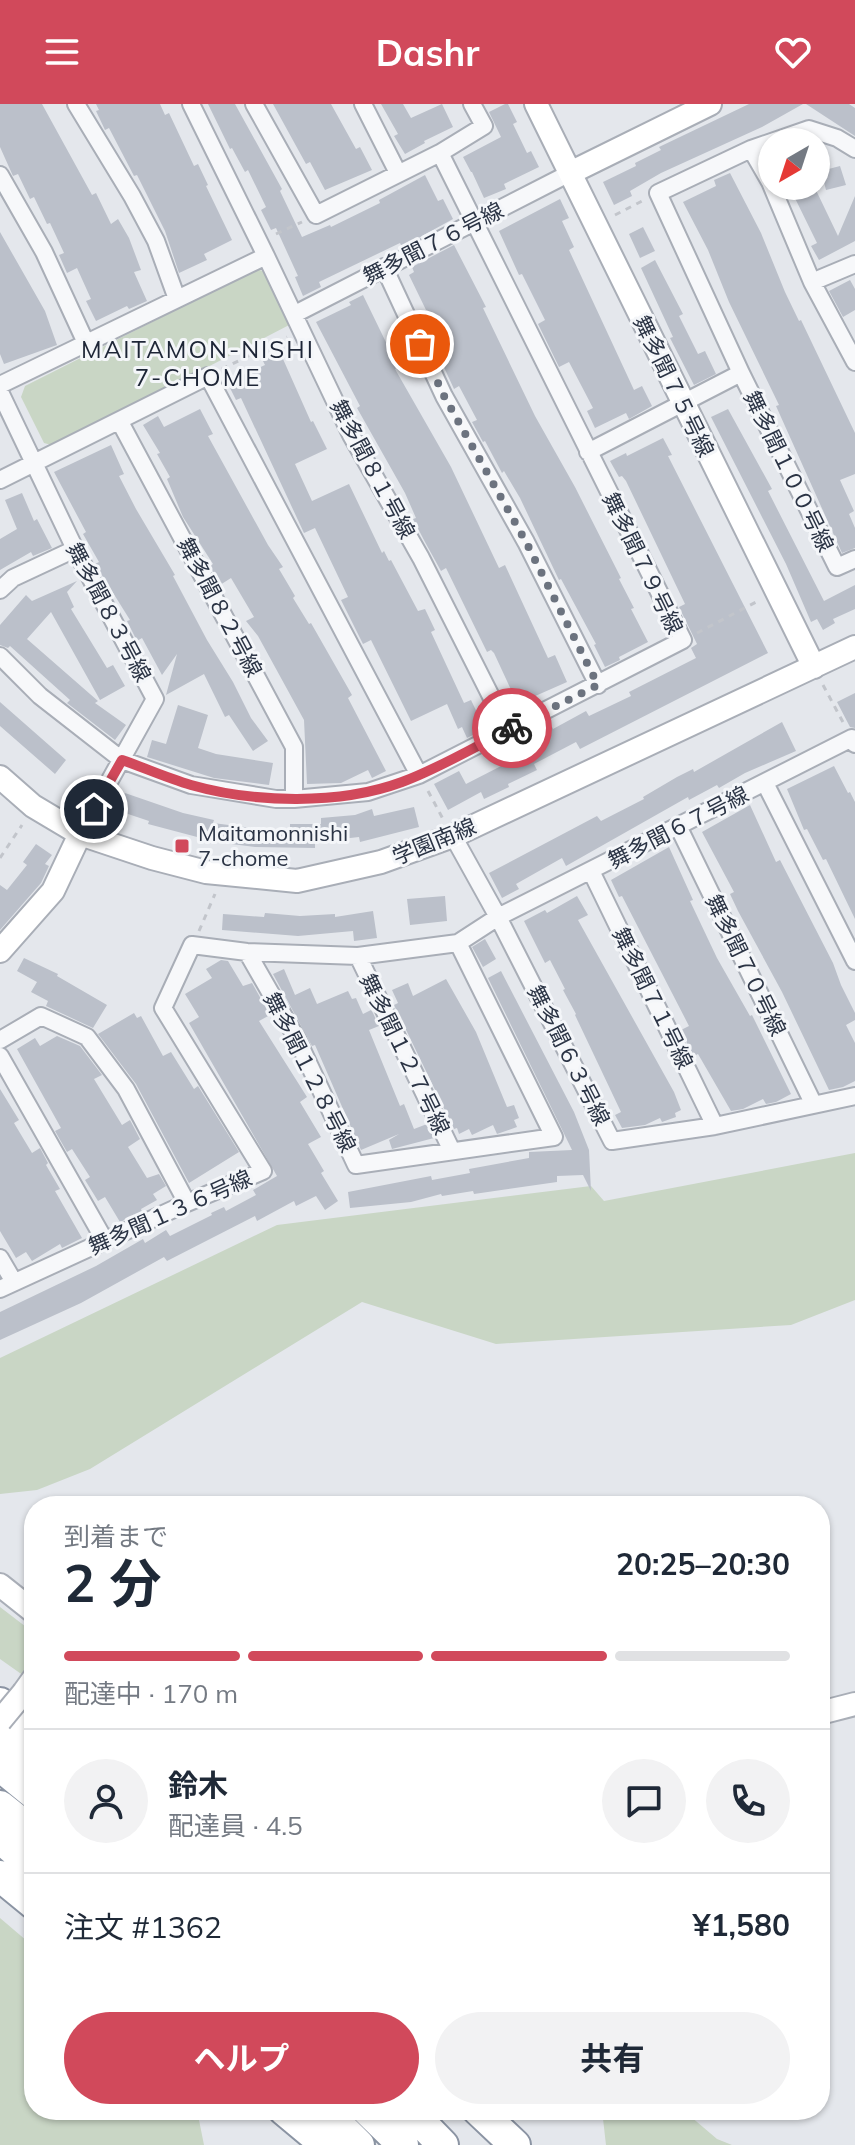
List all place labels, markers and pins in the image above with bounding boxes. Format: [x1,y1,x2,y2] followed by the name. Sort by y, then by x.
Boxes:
[386,310,454,378] pin
[60,775,128,843] pin
[198,819,348,872] place label: Maitamonnishi 7-chome
[173,837,191,855] marker: Maitamonnishi 7-chome

